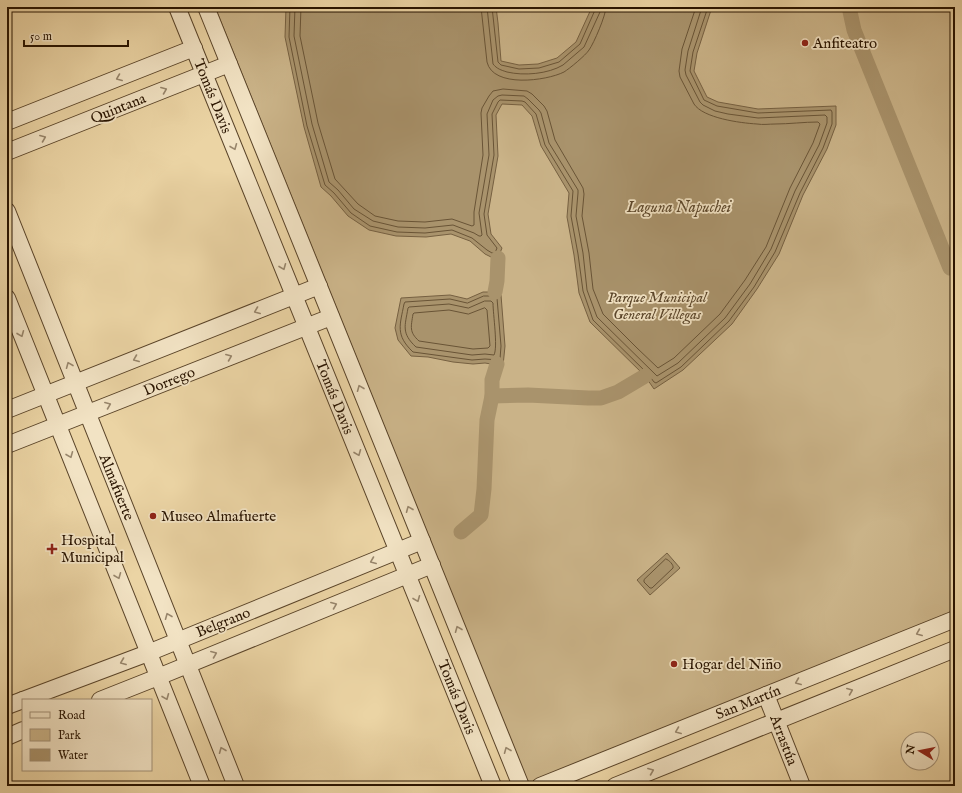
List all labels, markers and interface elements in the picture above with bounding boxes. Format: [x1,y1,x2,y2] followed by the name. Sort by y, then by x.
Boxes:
[24,22,128,48] scale bar
[30,29,52,44] text: 50 m
[812,34,877,53] place label: Anfiteatro
[800,38,810,48] marker: Anfiteatro
[189,56,236,136] street label: Tomás Davis
[115,73,122,81] one-way arrow
[160,87,168,95] one-way arrow
[88,89,149,128] street label: Quintana
[40,134,47,142] one-way arrow
[229,142,237,150] one-way arrow
[626,198,733,218] water label: Laguna Napuchei
[278,264,286,271] one-way arrow
[607,288,708,325] park label: Parque Municipal General Villegas
[253,306,261,314] one-way arrow
[17,331,25,338] one-way arrow
[132,354,140,362] one-way arrow
[226,354,233,362] one-way arrow
[311,357,358,437] street label: Tomás Davis
[65,362,73,369] one-way arrow
[141,363,198,400] street label: Dorrego
[357,385,365,392] one-way arrow
[105,402,112,410] one-way arrow
[353,448,361,456] one-way arrow
[94,450,138,523] street label: Almafuerte
[65,452,73,459] one-way arrow
[406,505,414,513] one-way arrow
[161,507,276,526] place label: Museo Almafuerte
[148,511,158,521] marker: Museo Almafuerte
[61,531,125,567] place label: Hospital Municipal
[46,543,58,555] marker: Hospital Municipal
[370,556,378,564] one-way arrow
[113,572,121,579] one-way arrow
[413,596,421,603] one-way arrow
[331,601,338,609] one-way arrow
[193,603,253,642] street label: Belgrano
[165,612,173,619] one-way arrow
[454,626,462,633] one-way arrow
[915,629,922,637] one-way arrow
[210,651,218,659] one-way arrow
[682,655,781,674] place label: Hogar del Niño
[433,657,480,737] street label: Tomás Davis
[119,658,126,666] one-way arrow
[669,659,679,669] marker: Hogar del Niño
[795,677,803,685] one-way arrow
[713,681,784,724] street label: San Martín
[846,688,853,696] one-way arrow
[161,692,169,700] one-way arrow
[22,699,152,771] legend
[58,708,86,723] text: Road
[765,711,802,768] street label: Arrastúa
[674,726,681,734] one-way arrow
[58,728,81,743] text: Park
[900,731,940,771] north arrow
[903,743,919,756] text: N
[218,746,226,753] one-way arrow
[503,746,511,753] one-way arrow
[58,748,89,763] text: Water
[648,768,655,776] one-way arrow

